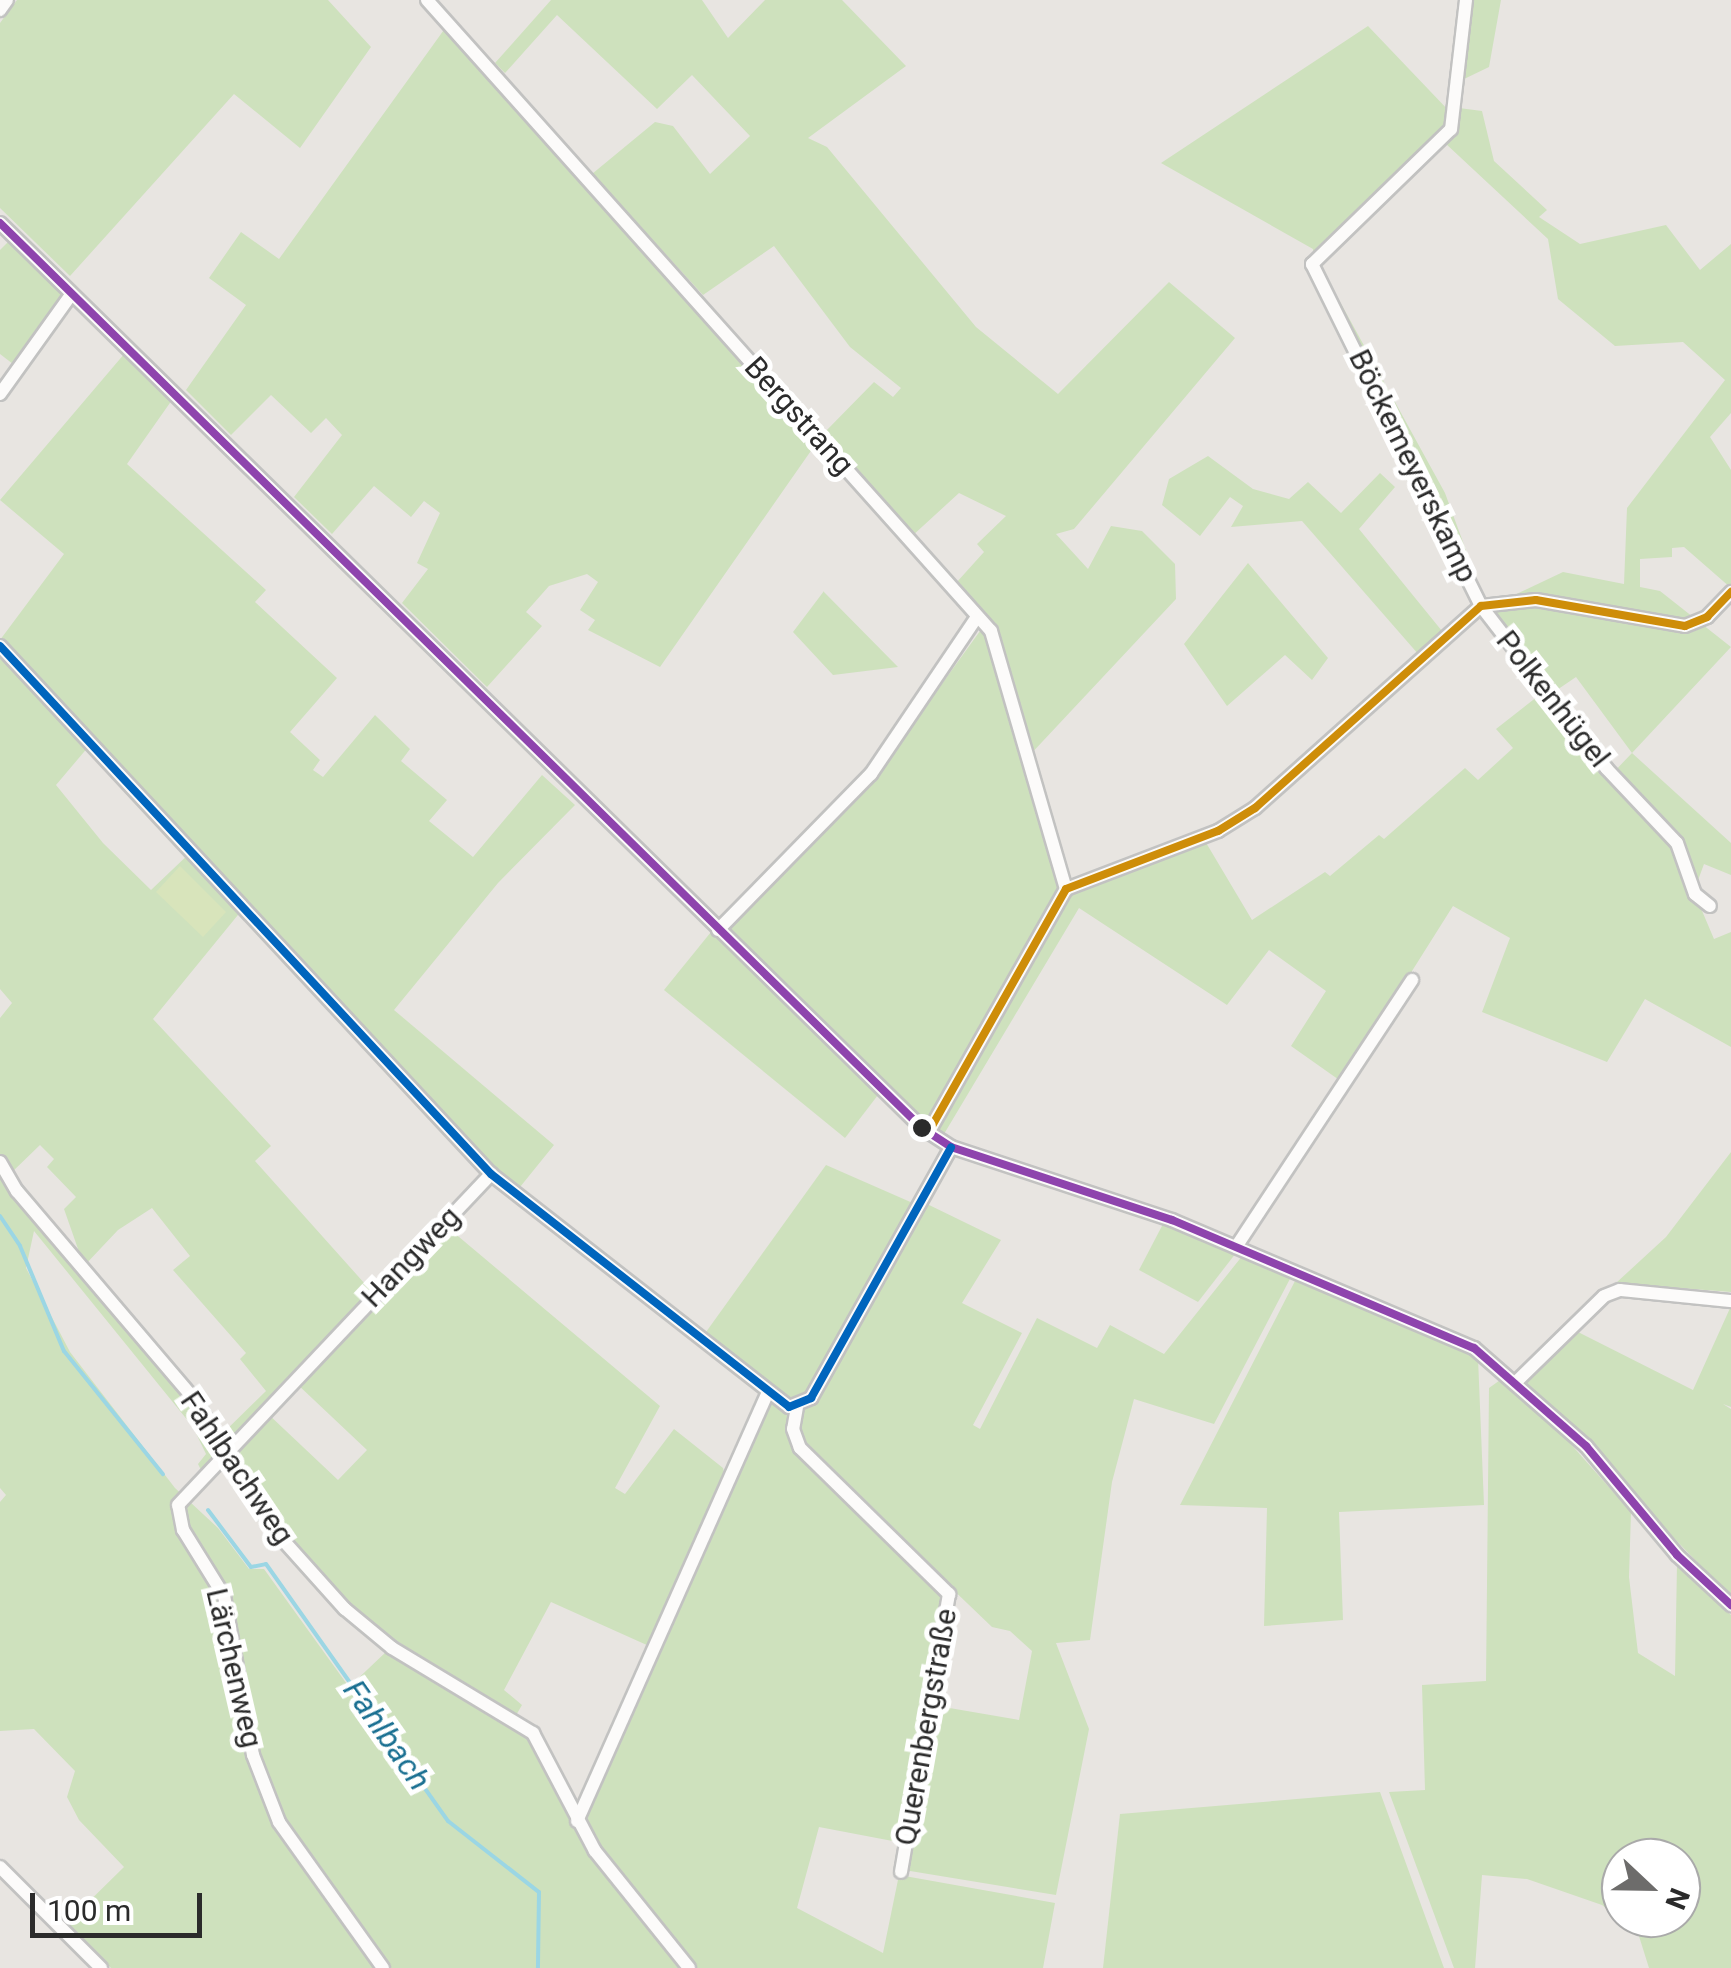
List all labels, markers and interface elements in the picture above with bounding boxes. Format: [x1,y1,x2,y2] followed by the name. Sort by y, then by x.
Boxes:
[1341,344,1485,588] street label: Böckemeyerskamp
[737,350,861,482] street label: Bergstrang
[1488,623,1618,775] street label: Polkenhügel
[912,1118,932,1138] unlabelled marker
[354,1199,468,1315] street label: Hangweg
[173,1385,301,1551] street label: Fahlbachweg
[198,1585,270,1751] street label: Lärchenweg
[887,1606,965,1848] street label: Querenbergstraße
[335,1672,439,1798] water label: Fahlbach
[1601,1838,1701,1938] north arrow
[35,1873,208,1935] scale bar
[1658,1883,1696,1914] text: N
[47,1893,131,1928] text: 100 m

